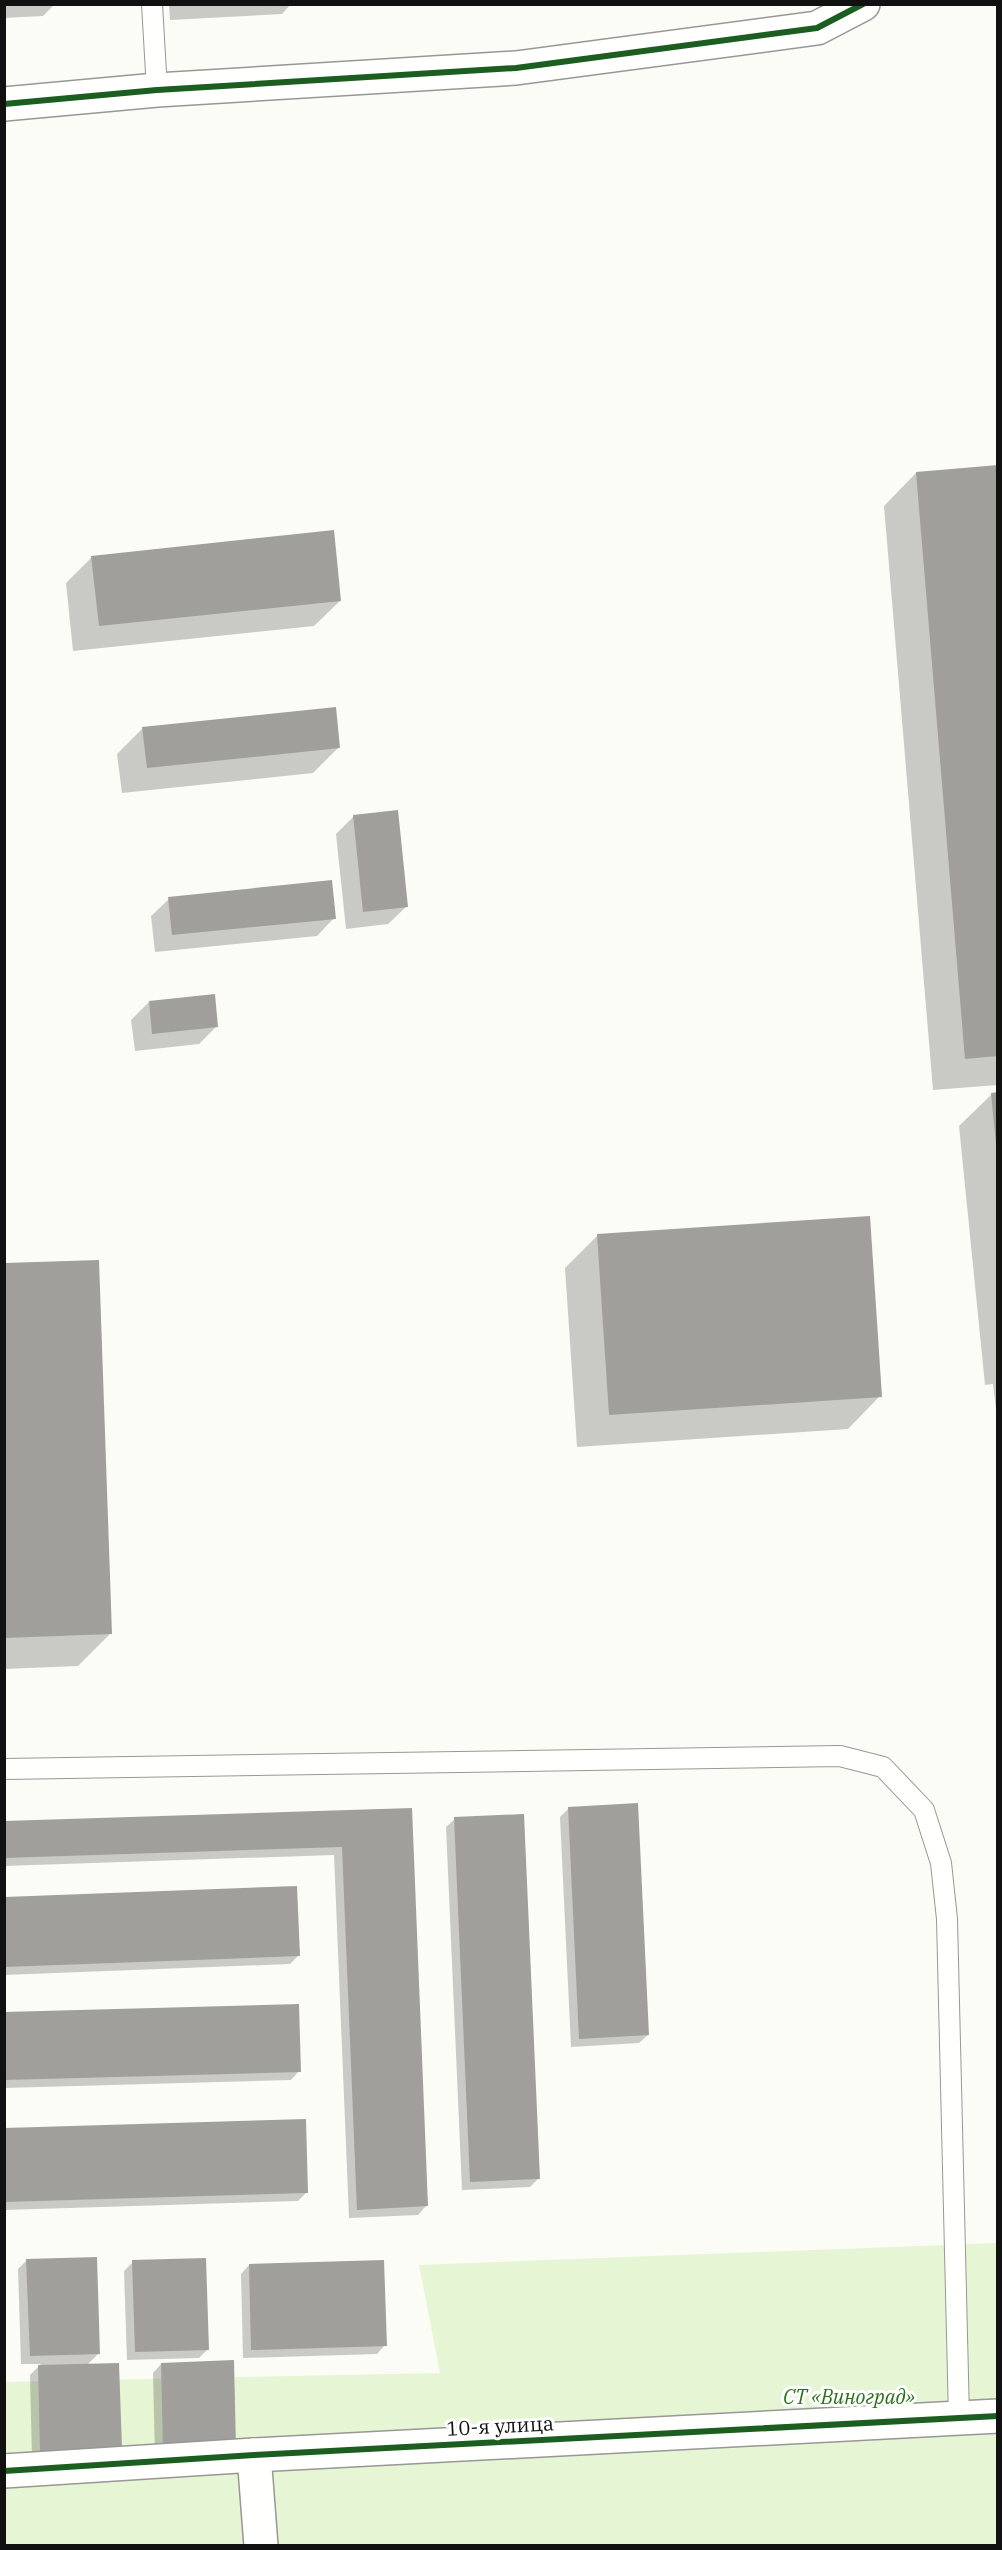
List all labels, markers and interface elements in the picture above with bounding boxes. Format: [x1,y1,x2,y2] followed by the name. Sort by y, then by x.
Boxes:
[783,2383,915,2410] park label: СТ «Виноград»
[446,2409,554,2442] street label: 10-я улица

